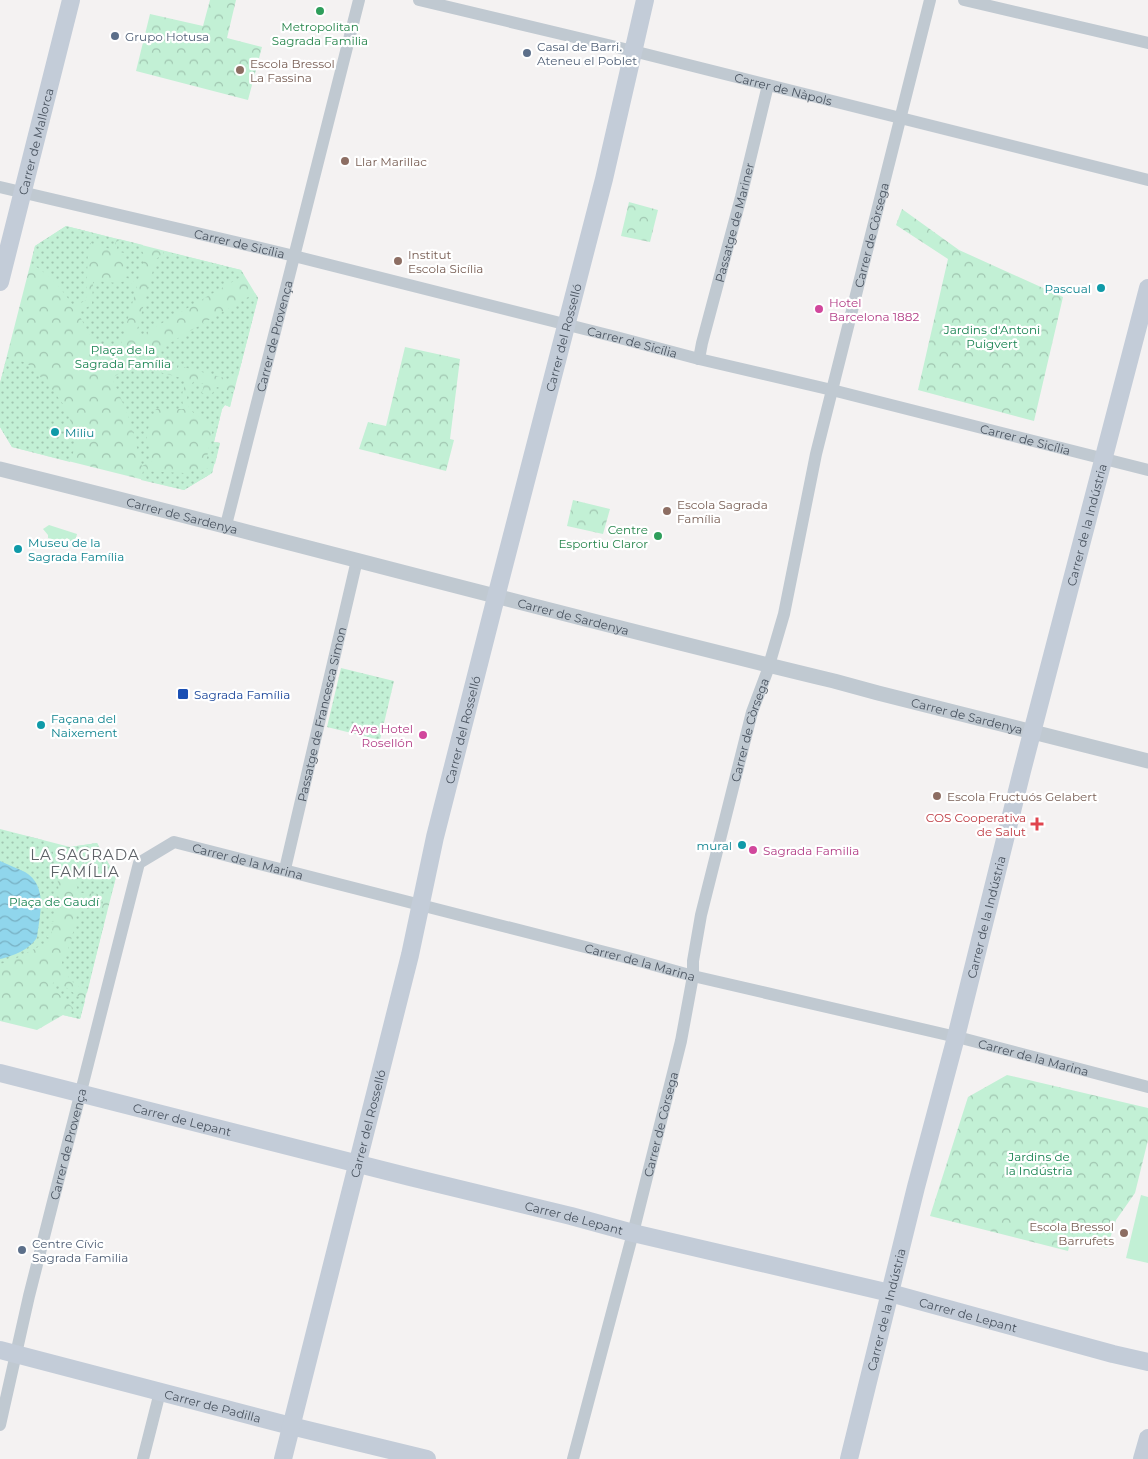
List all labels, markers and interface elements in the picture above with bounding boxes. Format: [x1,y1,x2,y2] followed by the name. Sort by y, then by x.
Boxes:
[314,5,326,17] marker: Metropolitan Sagrada Familia
[272,19,368,48] place label: Metropolitan Sagrada Familia
[125,29,209,44] place label: Grupo Hotusa
[109,30,121,42] marker: Grupo Hotusa
[537,39,637,68] place label: Casal de Barri. Ateneu el Poblet
[521,47,533,59] marker: Casal de Barri. Ateneu el Poblet
[250,56,335,85] place label: Escola Bressol La Fassina
[234,64,246,76] marker: Escola Bressol La Fassina
[733,69,834,108] street label: Carrer de Nàpols
[15,86,56,196] street label: Carrer de Mallorca
[355,154,427,169] place label: Llar Marillac
[339,155,351,167] marker: Llar Marillac
[711,161,757,284] street label: Passatge de Mariner
[851,181,891,289] street label: Carrer de Còrsega
[193,225,286,261] street label: Carrer de Sicília
[408,247,483,276] place label: Institut Escola Sicília
[392,255,404,267] marker: Institut Escola Sicília
[253,279,295,393] street label: Carrer de Provença
[1044,281,1091,296] place label: Pascual
[542,282,584,393] street label: Carrer del Rosselló
[1095,282,1107,294] marker: Pascual
[829,295,919,324] place label: Hotel Barcelona 1882
[813,303,825,315] marker: Hotel Barcelona 1882
[943,322,1040,351] park label: Jardins d'Antoni Puigvert
[586,323,679,360] street label: Carrer de Sicília
[75,342,171,371] park label: Plaça de la Sagrada Família
[979,420,1072,458] street label: Carrer de Sicília
[65,425,94,440] place label: Miliu
[49,426,61,438] marker: Miliu
[1063,462,1109,588] street label: Carrer de la Indústria
[125,494,240,537] street label: Carrer de Sardenya
[677,497,768,526] place label: Escola Sagrada Família
[661,505,673,517] marker: Escola Sagrada Família
[558,522,648,551] place label: Centre Esportiu Claror
[652,530,664,542] marker: Centre Esportiu Claror
[28,535,124,564] place label: Museu de la Sagrada Família
[12,543,24,555] marker: Museu de la Sagrada Família
[516,595,631,638] street label: Carrer de Sardenya
[293,625,349,803] street label: Passatge de Francesca Simon
[441,674,483,785] street label: Carrer del Rosselló
[727,676,772,783] street label: Carrer de Còrsega
[176,687,190,701] marker: Sagrada Família
[194,687,290,702] place label: Sagrada Família
[910,694,1024,737] street label: Carrer de Sardenya
[51,711,118,740] place label: Façana del Naixement
[35,719,47,731] marker: Façana del Naixement
[351,721,413,750] place label: Ayre Hotel Rosellón
[417,729,429,741] marker: Ayre Hotel Rosellón
[947,789,1097,804] place label: Escola Fructuós Gelabert
[931,790,943,802] marker: Escola Fructuós Gelabert
[926,810,1026,839] place label: COS Cooperativa de Salut
[1030,817,1044,831] marker: COS Cooperativa de Salut
[697,838,732,853] place label: mural
[191,839,305,882] street label: Carrer de la Marina
[736,839,748,851] marker: mural
[763,843,859,858] place label: Sagrada Familia
[747,844,759,856] marker: Sagrada Familia
[30,845,140,881] district label: LA SAGRADA FAMÍLIA
[963,854,1008,980] street label: Carrer de la Indústria
[9,894,100,909] park label: Plaça de Gaudí
[583,940,697,984] street label: Carrer de la Marina
[977,1035,1091,1079] street label: Carrer de la Marina
[347,1068,388,1179] street label: Carrer del Rosselló
[640,1070,681,1178] street label: Carrer de Còrsega
[46,1087,89,1201] street label: Carrer de Provença
[131,1100,233,1139] street label: Carrer de Lepant
[1005,1149,1073,1178] park label: Jardins de la Indústria
[523,1198,625,1238] street label: Carrer de Lepant
[1029,1219,1114,1248] place label: Escola Bressol Barrufets
[1118,1227,1130,1239] marker: Escola Bressol Barrufets
[32,1236,128,1265] place label: Centre Cívic Sagrada Familia
[16,1244,28,1256] marker: Centre Cívic Sagrada Familia
[863,1247,908,1372] street label: Carrer de la Indústria
[918,1294,1019,1335] street label: Carrer de Lepant
[163,1386,263,1425] street label: Carrer de Padilla

